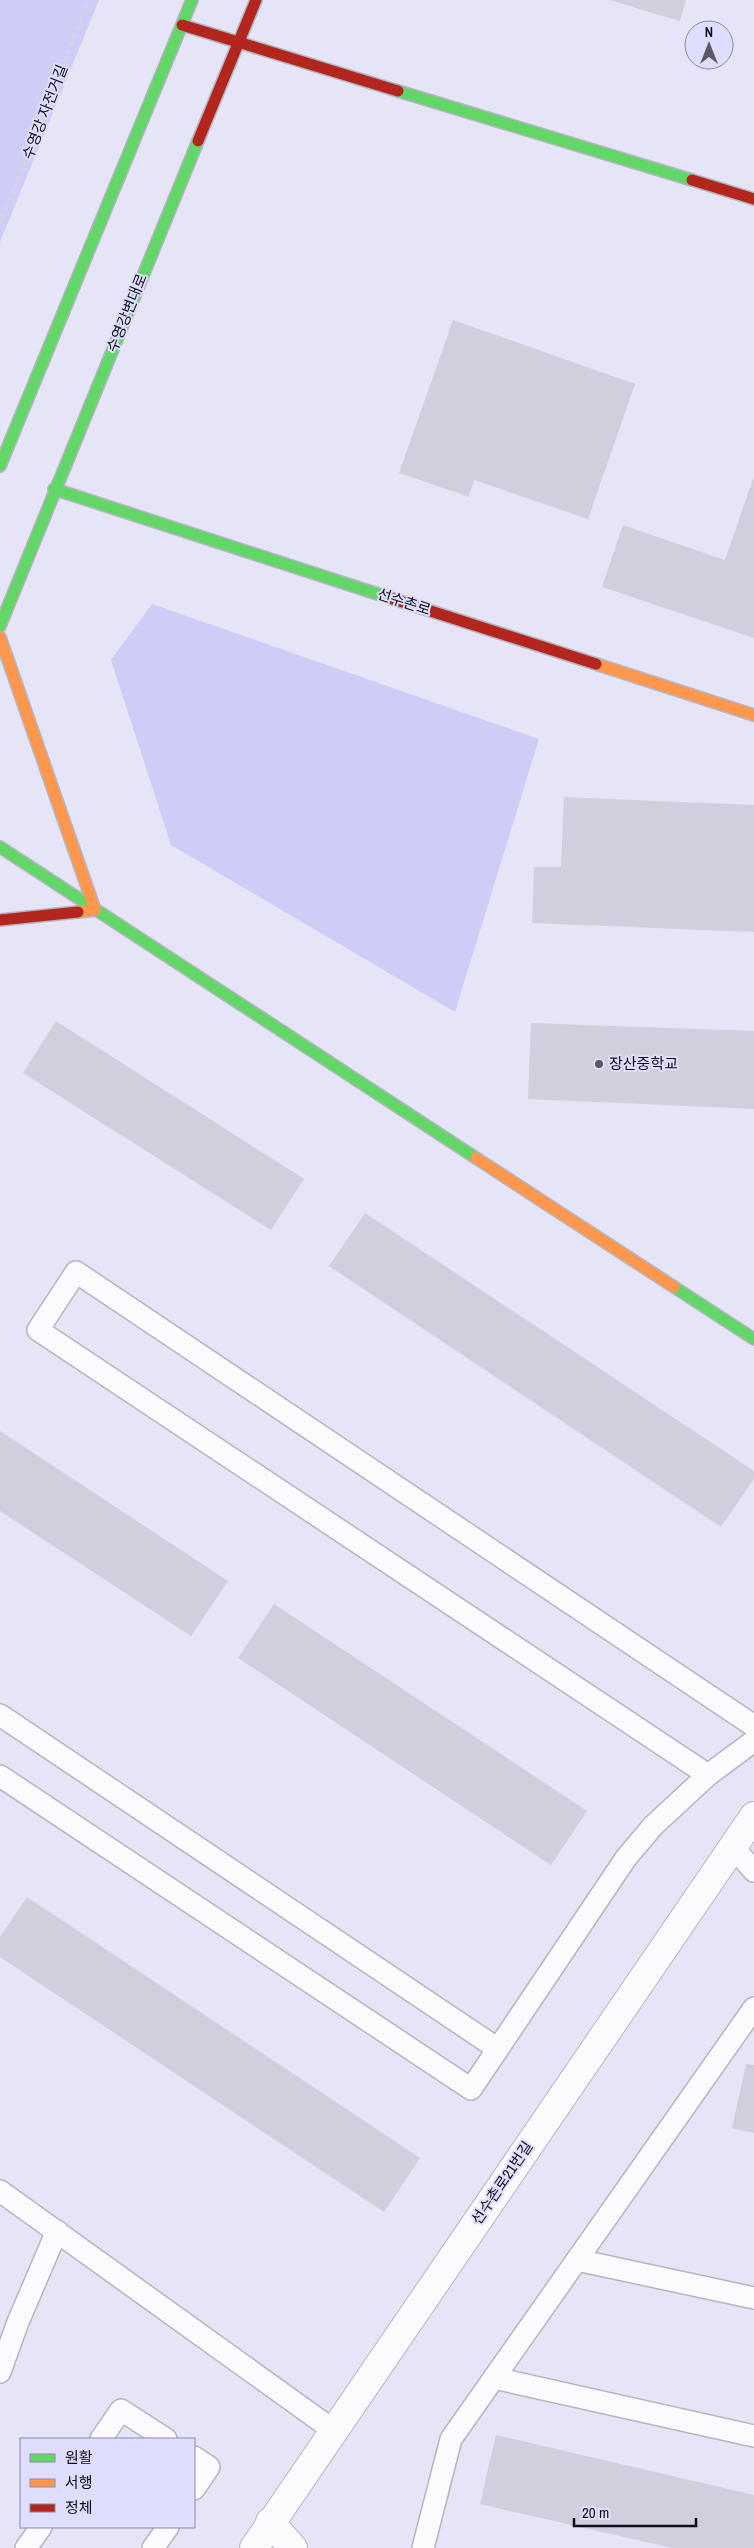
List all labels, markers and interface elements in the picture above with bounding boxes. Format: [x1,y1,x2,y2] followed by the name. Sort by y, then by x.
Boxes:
[684,20,734,70] north arrow
[705,23,713,41] text: N
[17,61,72,162] street label: 수영강 자전거길
[101,270,152,355] street label: 수영강변대로
[375,583,434,620] street label: 선수촌로
[609,1053,678,1074] place label: 장산중학교
[593,1058,605,1070] marker: 장산중학교
[466,2137,537,2229] street label: 선수촌로21번길
[20,2438,195,2528] legend
[65,2447,93,2468] text: 원활
[65,2472,93,2493] text: 서행
[574,2496,696,2528] scale bar
[65,2497,93,2518] text: 정체
[582,2502,609,2523] text: 20 m

